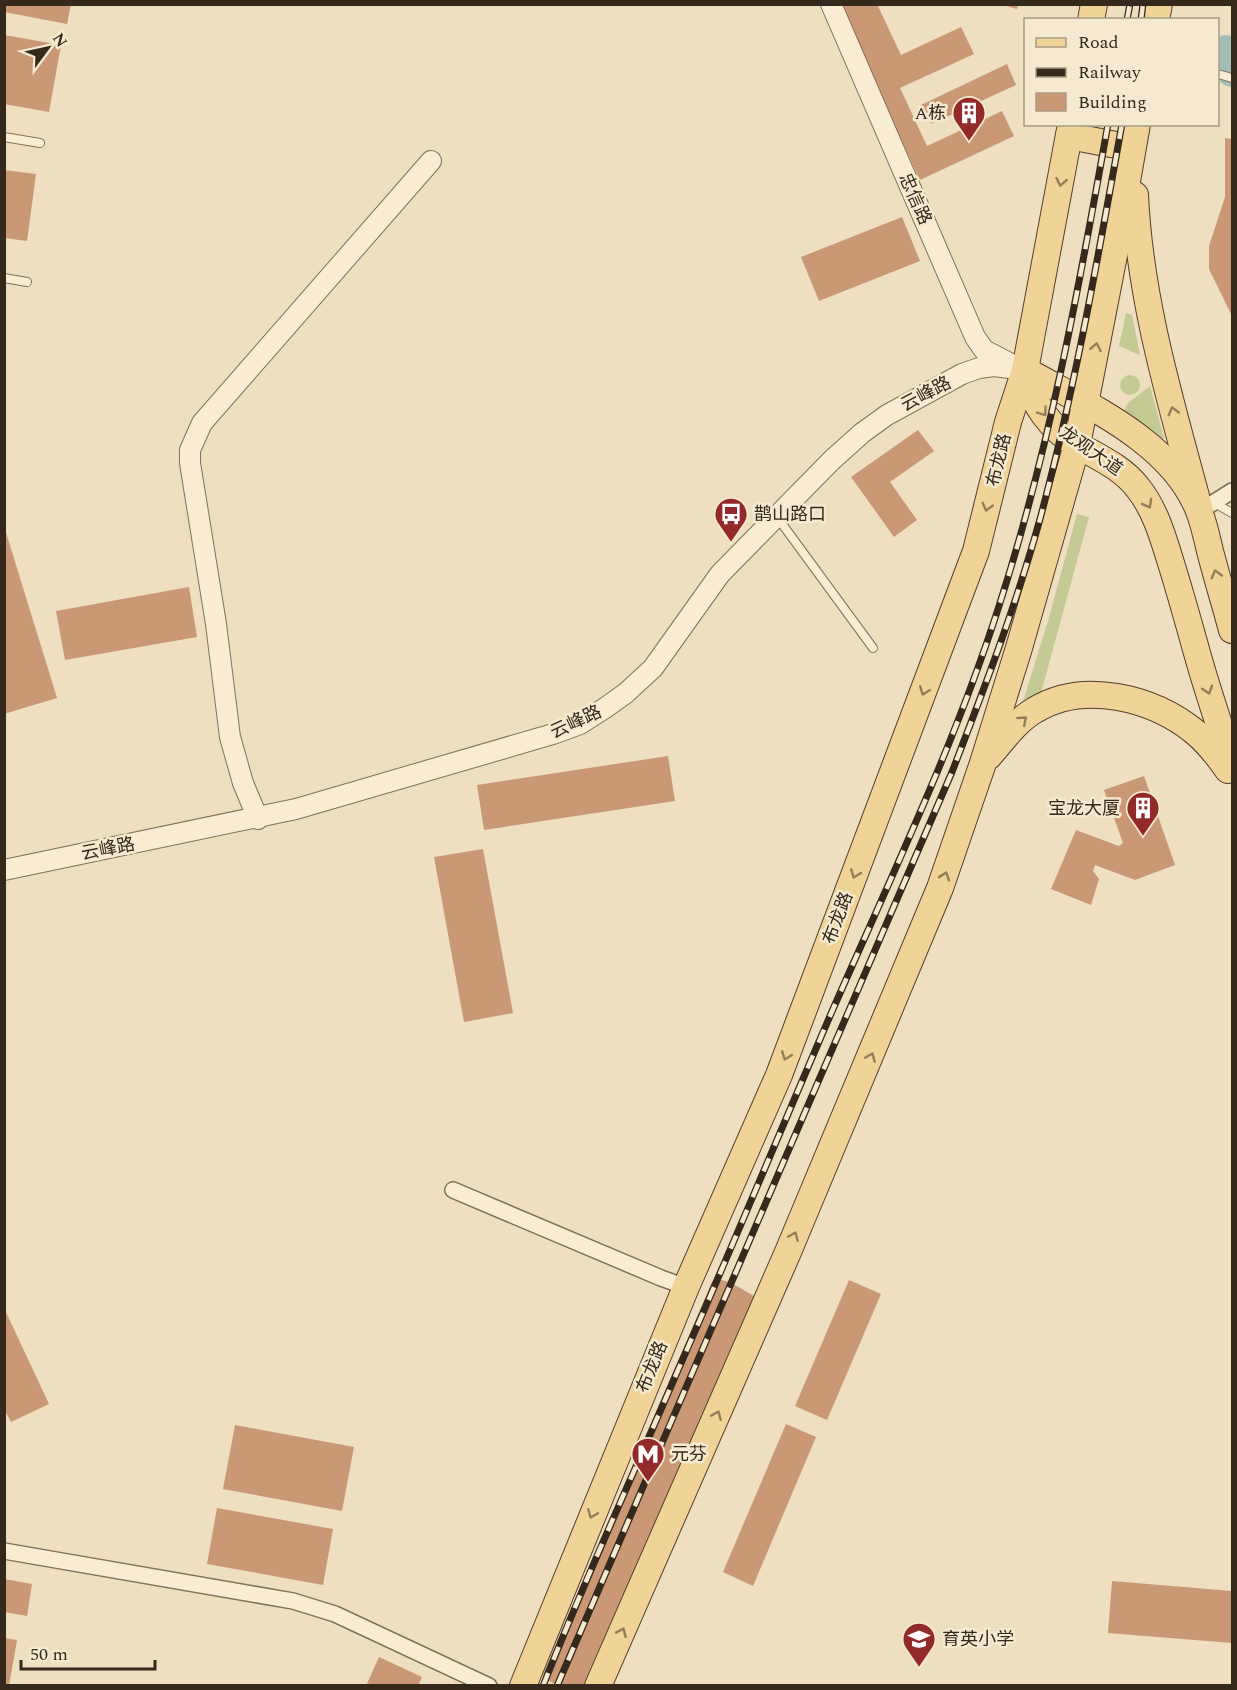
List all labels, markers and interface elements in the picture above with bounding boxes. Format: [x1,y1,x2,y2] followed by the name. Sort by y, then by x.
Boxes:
[18,18,78,78] north arrow
[1024,18,1219,126] legend
[46,28,73,52] text: N
[1078,29,1119,56] text: Road
[1078,59,1142,86] text: Railway
[1078,89,1147,116] text: Building
[951,95,987,142] building icon: A栋
[915,100,946,127] place label: A栋
[892,169,938,229] street label: 忠信路
[1055,177,1068,187] one-way arrow
[1089,342,1102,352] one-way arrow
[896,369,956,419] street label: 云峰路
[1036,406,1047,417] one-way arrow
[1168,407,1180,417] one-way arrow
[1054,419,1128,483] street label: 龙观大道
[980,431,1018,489] street label: 布龙路
[713,496,749,543] bus stop icon: 鹊山路口
[1141,498,1152,509] one-way arrow
[754,501,826,528] place label: 鹊山路口
[982,501,994,512] one-way arrow
[1211,569,1224,579] one-way arrow
[1201,684,1213,695] one-way arrow
[919,685,931,696] one-way arrow
[546,698,606,746] street label: 云峰路
[1016,716,1026,727] one-way arrow
[1125,790,1161,837] building icon: 宝龙大厦
[1048,795,1120,822] place label: 宝龙大厦
[79,831,137,867] street label: 云峰路
[850,868,862,879] one-way arrow
[937,871,950,882] one-way arrow
[816,888,860,948] street label: 布龙路
[780,1050,793,1061] one-way arrow
[864,1052,876,1063] one-way arrow
[787,1231,799,1242] one-way arrow
[629,1337,675,1397] street label: 布龙路
[710,1410,722,1421] one-way arrow
[630,1436,666,1483] metro station icon: 元芬
[671,1441,707,1468] place label: 元芬
[587,1507,599,1518] one-way arrow
[901,1621,937,1668] school or university icon: 育英小学
[942,1626,1014,1653] place label: 育英小学
[615,1627,627,1638] one-way arrow
[21,1633,154,1671] scale bar
[30,1641,68,1668] text: 50 m

